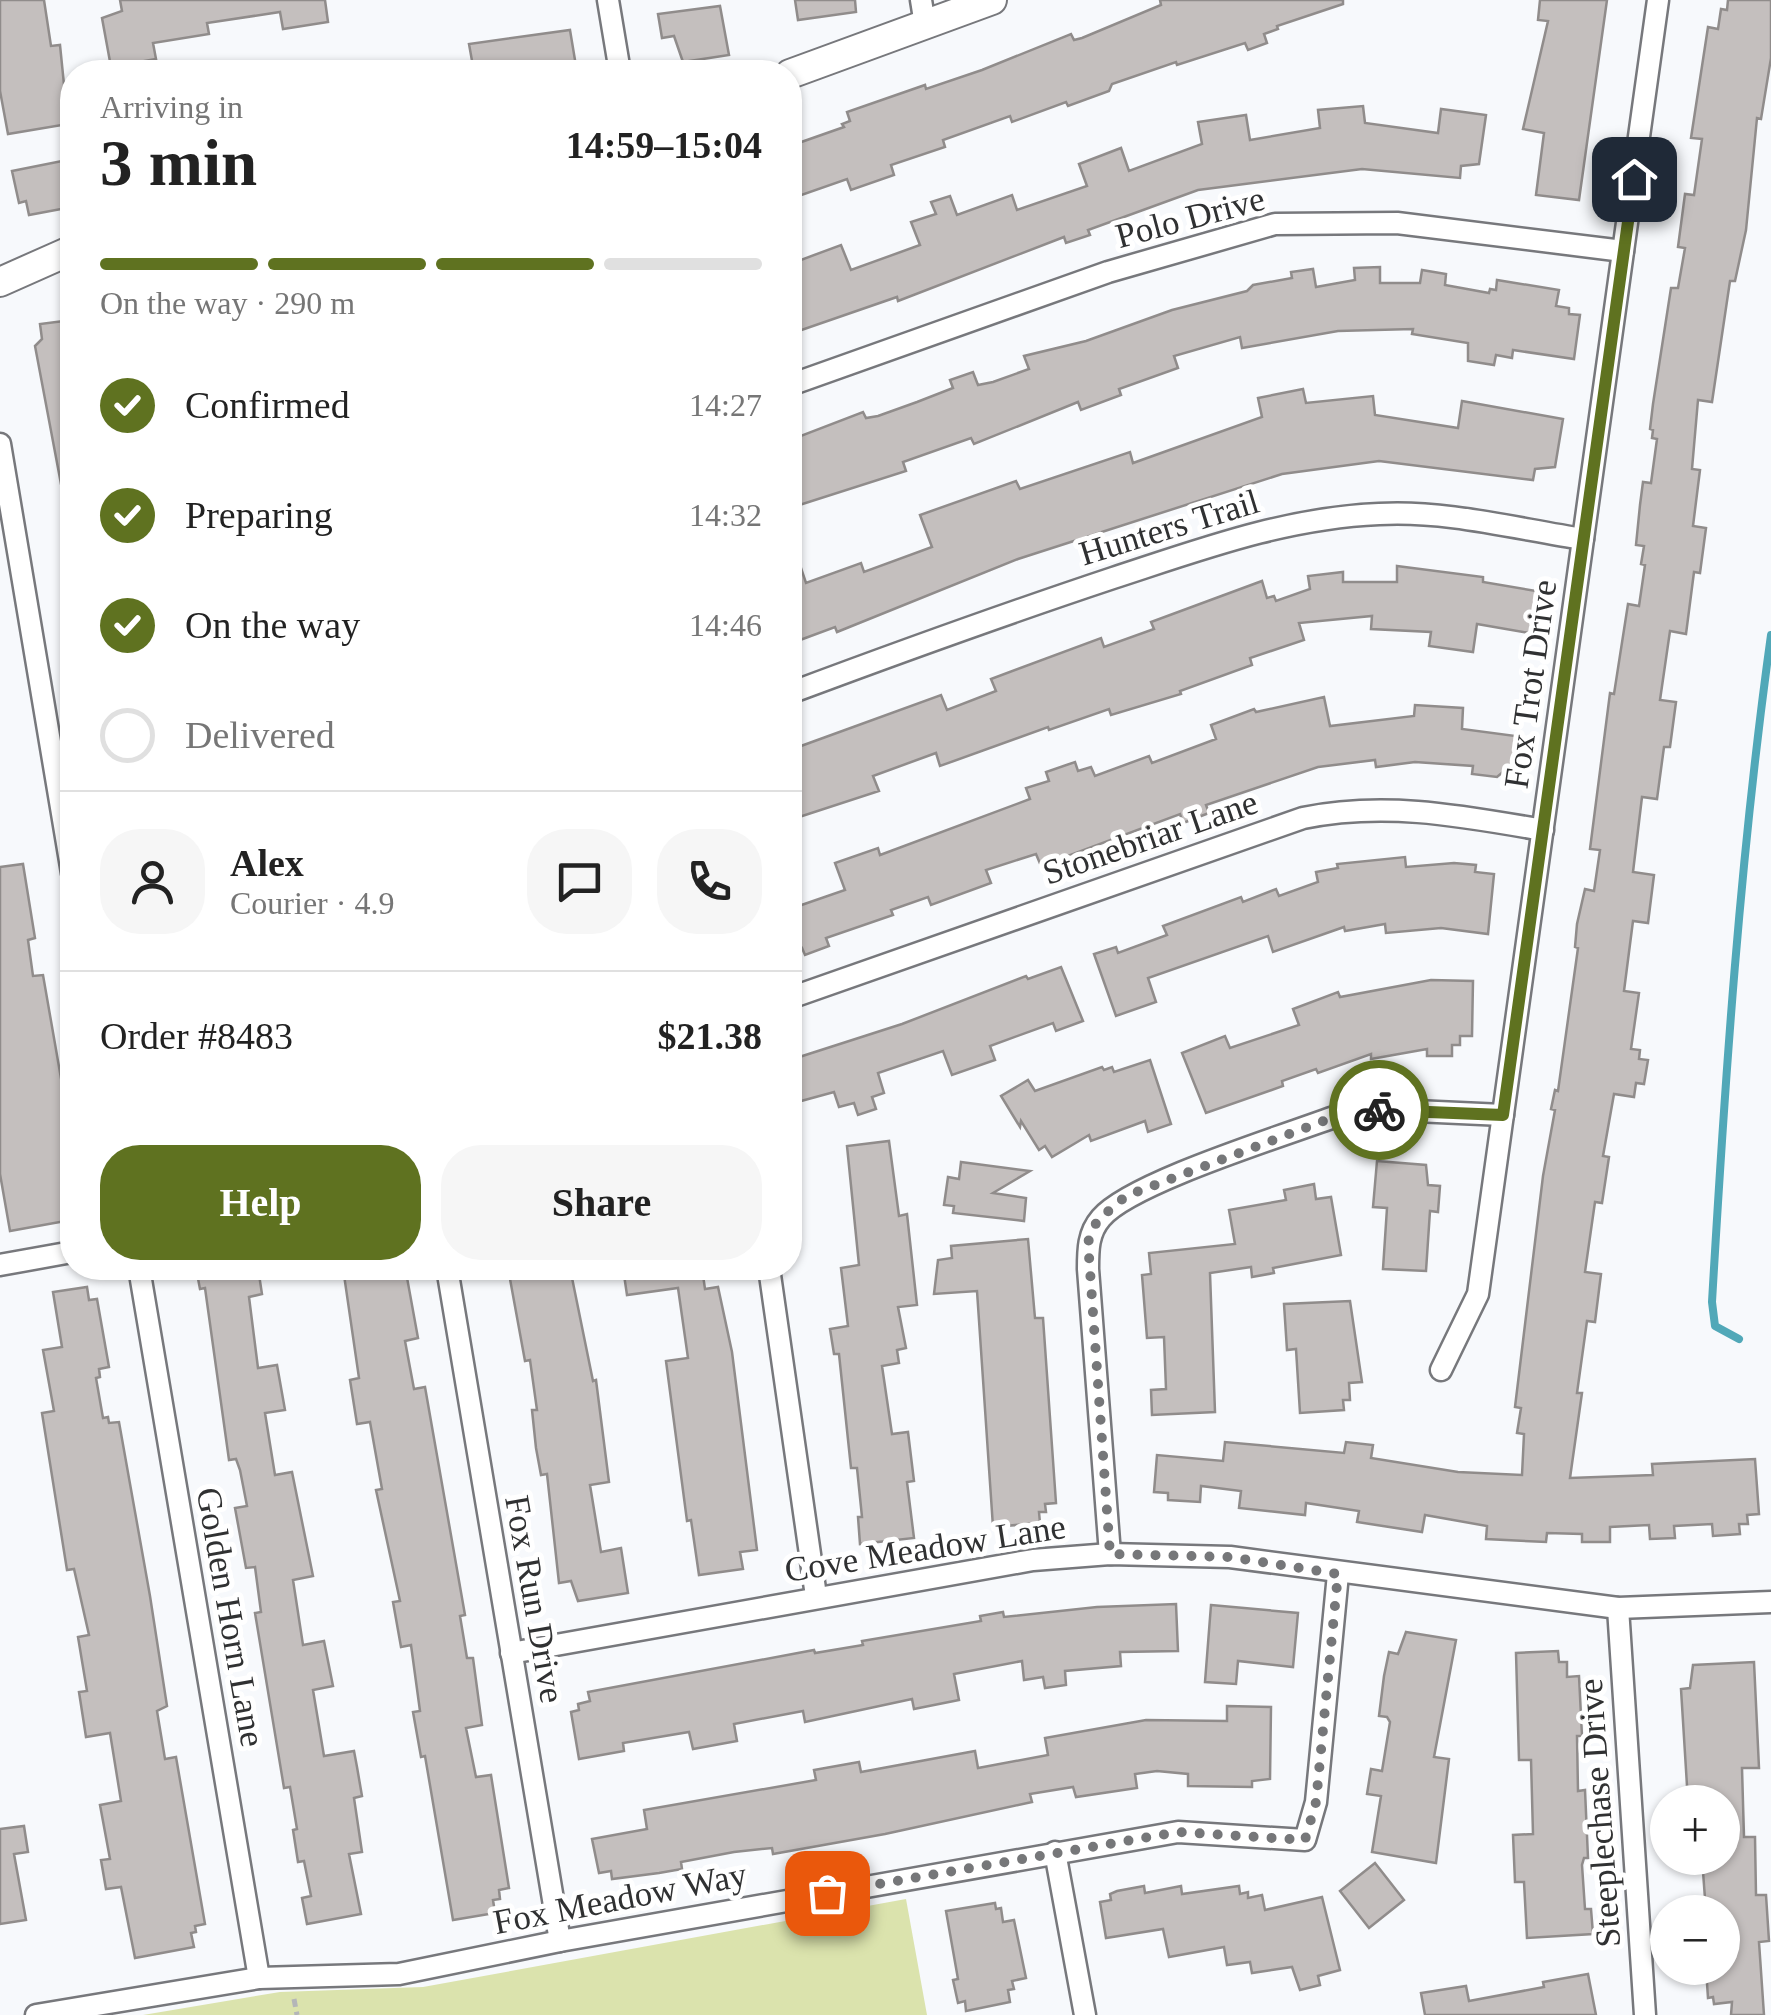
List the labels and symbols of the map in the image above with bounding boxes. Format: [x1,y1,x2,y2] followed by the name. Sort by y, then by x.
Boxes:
[1592,137,1677,222] pin
[1111,179,1269,256] street label: Polo Drive
[1075,482,1264,573] street label: Hunters Trail
[1497,577,1564,791] street label: Fox Trot Drive
[1038,782,1263,892] street label: Stonebriar Lane
[1329,1060,1429,1160] courier
[189,1484,272,1750] street label: Golden Horn Lane
[497,1492,572,1706] street label: Fox Run Drive
[782,1507,1068,1590] street label: Cove Meadow Lane
[1571,1677,1628,1949] street label: Steeplechase Drive
[785,1851,870,1936] pin
[490,1855,750,1942] street label: Fox Meadow Way

